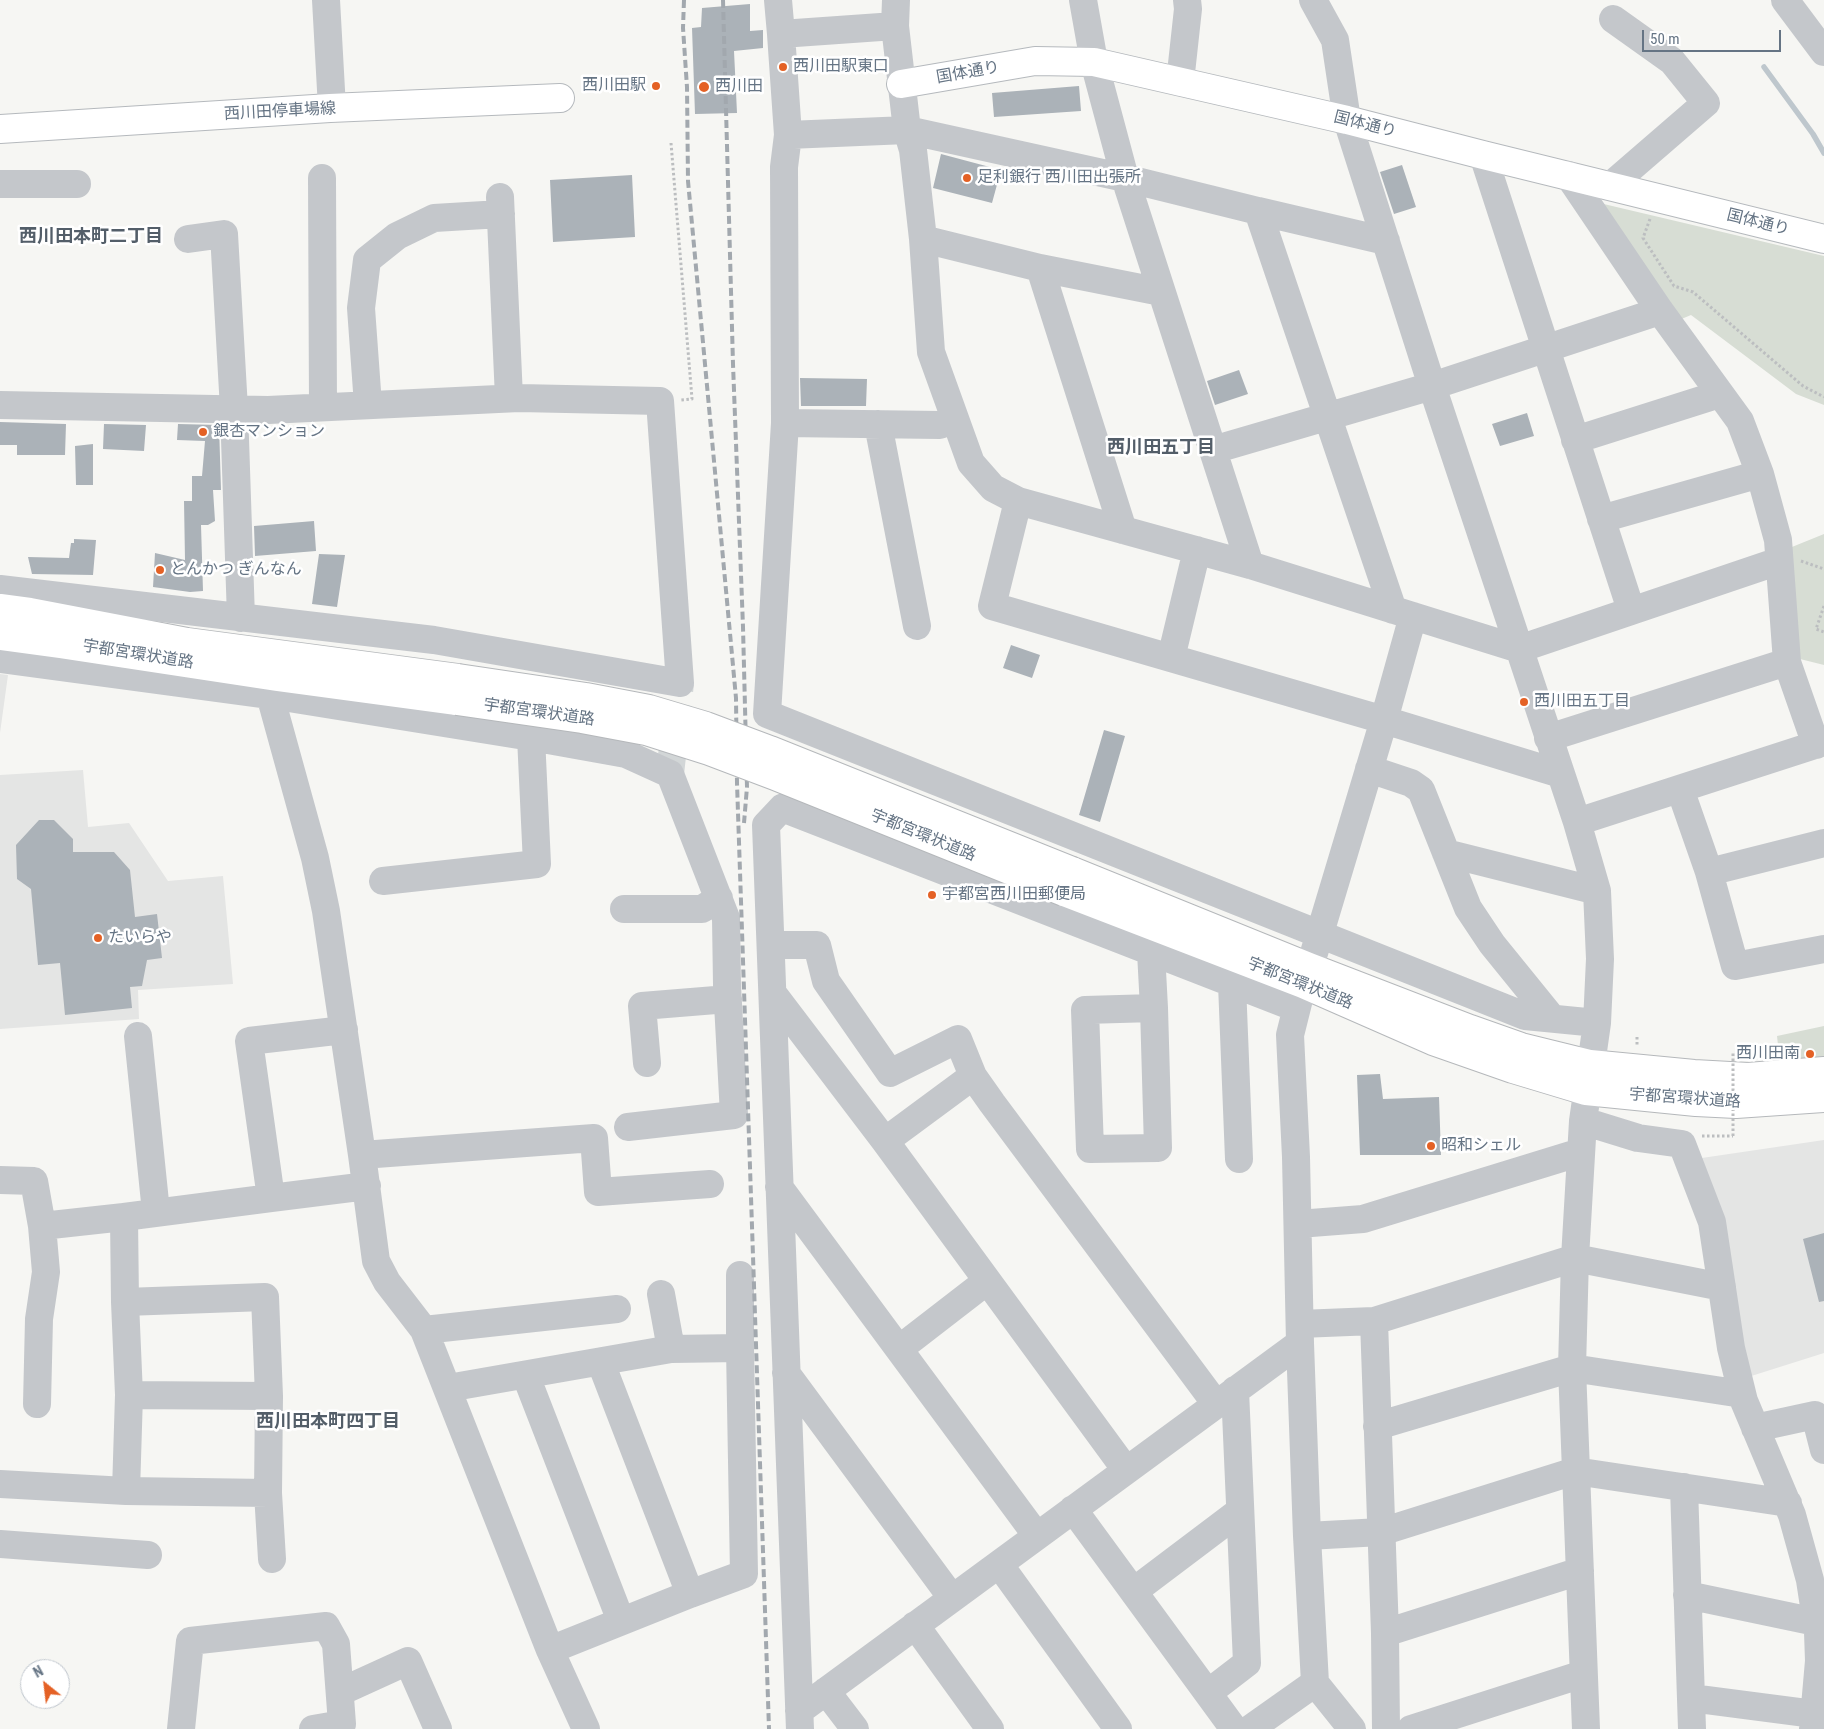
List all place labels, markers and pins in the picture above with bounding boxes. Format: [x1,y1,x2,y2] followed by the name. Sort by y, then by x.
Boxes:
[793,57,889,77] place label: 西川田駅東口
[777,61,789,73] marker: 西川田駅東口
[582,76,646,96] place label: 西川田駅
[715,77,763,97] place label: 西川田
[650,80,662,92] marker: 西川田駅
[697,80,711,94] marker: 西川田
[977,168,1141,188] place label: 足利銀行 西川田出張所
[961,172,973,184] marker: 足利銀行 西川田出張所
[213,422,325,442] place label: 銀杏マンション
[197,426,209,438] marker: 銀杏マンション
[170,560,302,580] place label: とんかつ ぎんなん
[154,564,166,576] marker: とんかつ ぎんなん
[1534,692,1630,712] place label: 西川田五丁目
[1518,696,1530,708] marker: 西川田五丁目
[942,885,1086,905] place label: 宇都宮西川田郵便局
[926,889,938,901] marker: 宇都宮西川田郵便局
[108,928,172,948] place label: たいらや
[92,932,104,944] marker: たいらや
[1736,1044,1800,1064] place label: 西川田南
[1804,1048,1816,1060] marker: 西川田南
[1441,1136,1521,1156] place label: 昭和シェル
[1425,1140,1437,1152] marker: 昭和シェル

